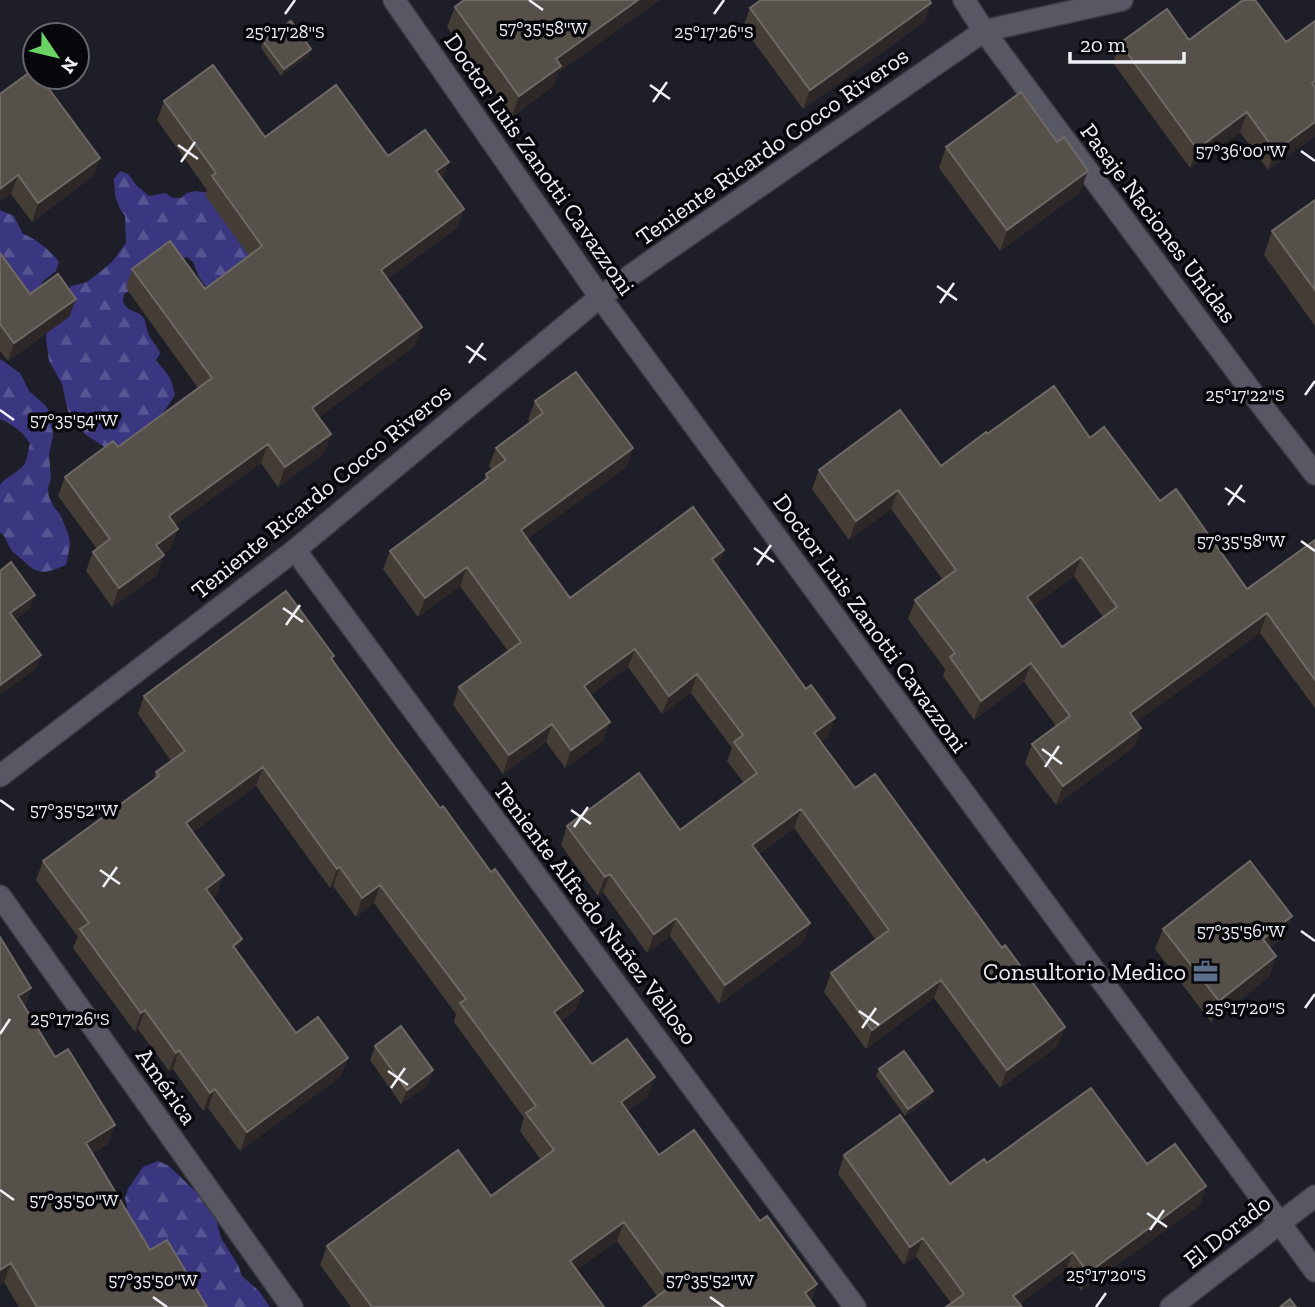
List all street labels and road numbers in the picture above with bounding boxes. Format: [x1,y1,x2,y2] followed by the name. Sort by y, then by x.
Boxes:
[438,28,642,301] street label: Doctor Luis Zanotti Cavazzoni
[630,41,914,251] street label: Teniente Ricardo Cocco Riveros
[1074,117,1244,329] street label: Pasaje Naciones Unidas
[185,377,457,605] street label: Teniente Ricardo Cocco Riveros
[767,488,975,758] street label: Doctor Luis Zanotti Cavazzoni
[488,776,704,1050] street label: Teniente Alfredo Nuñez Velloso
[130,1042,204,1130] street label: América
[1178,1188,1276,1274] street label: El Dorado

